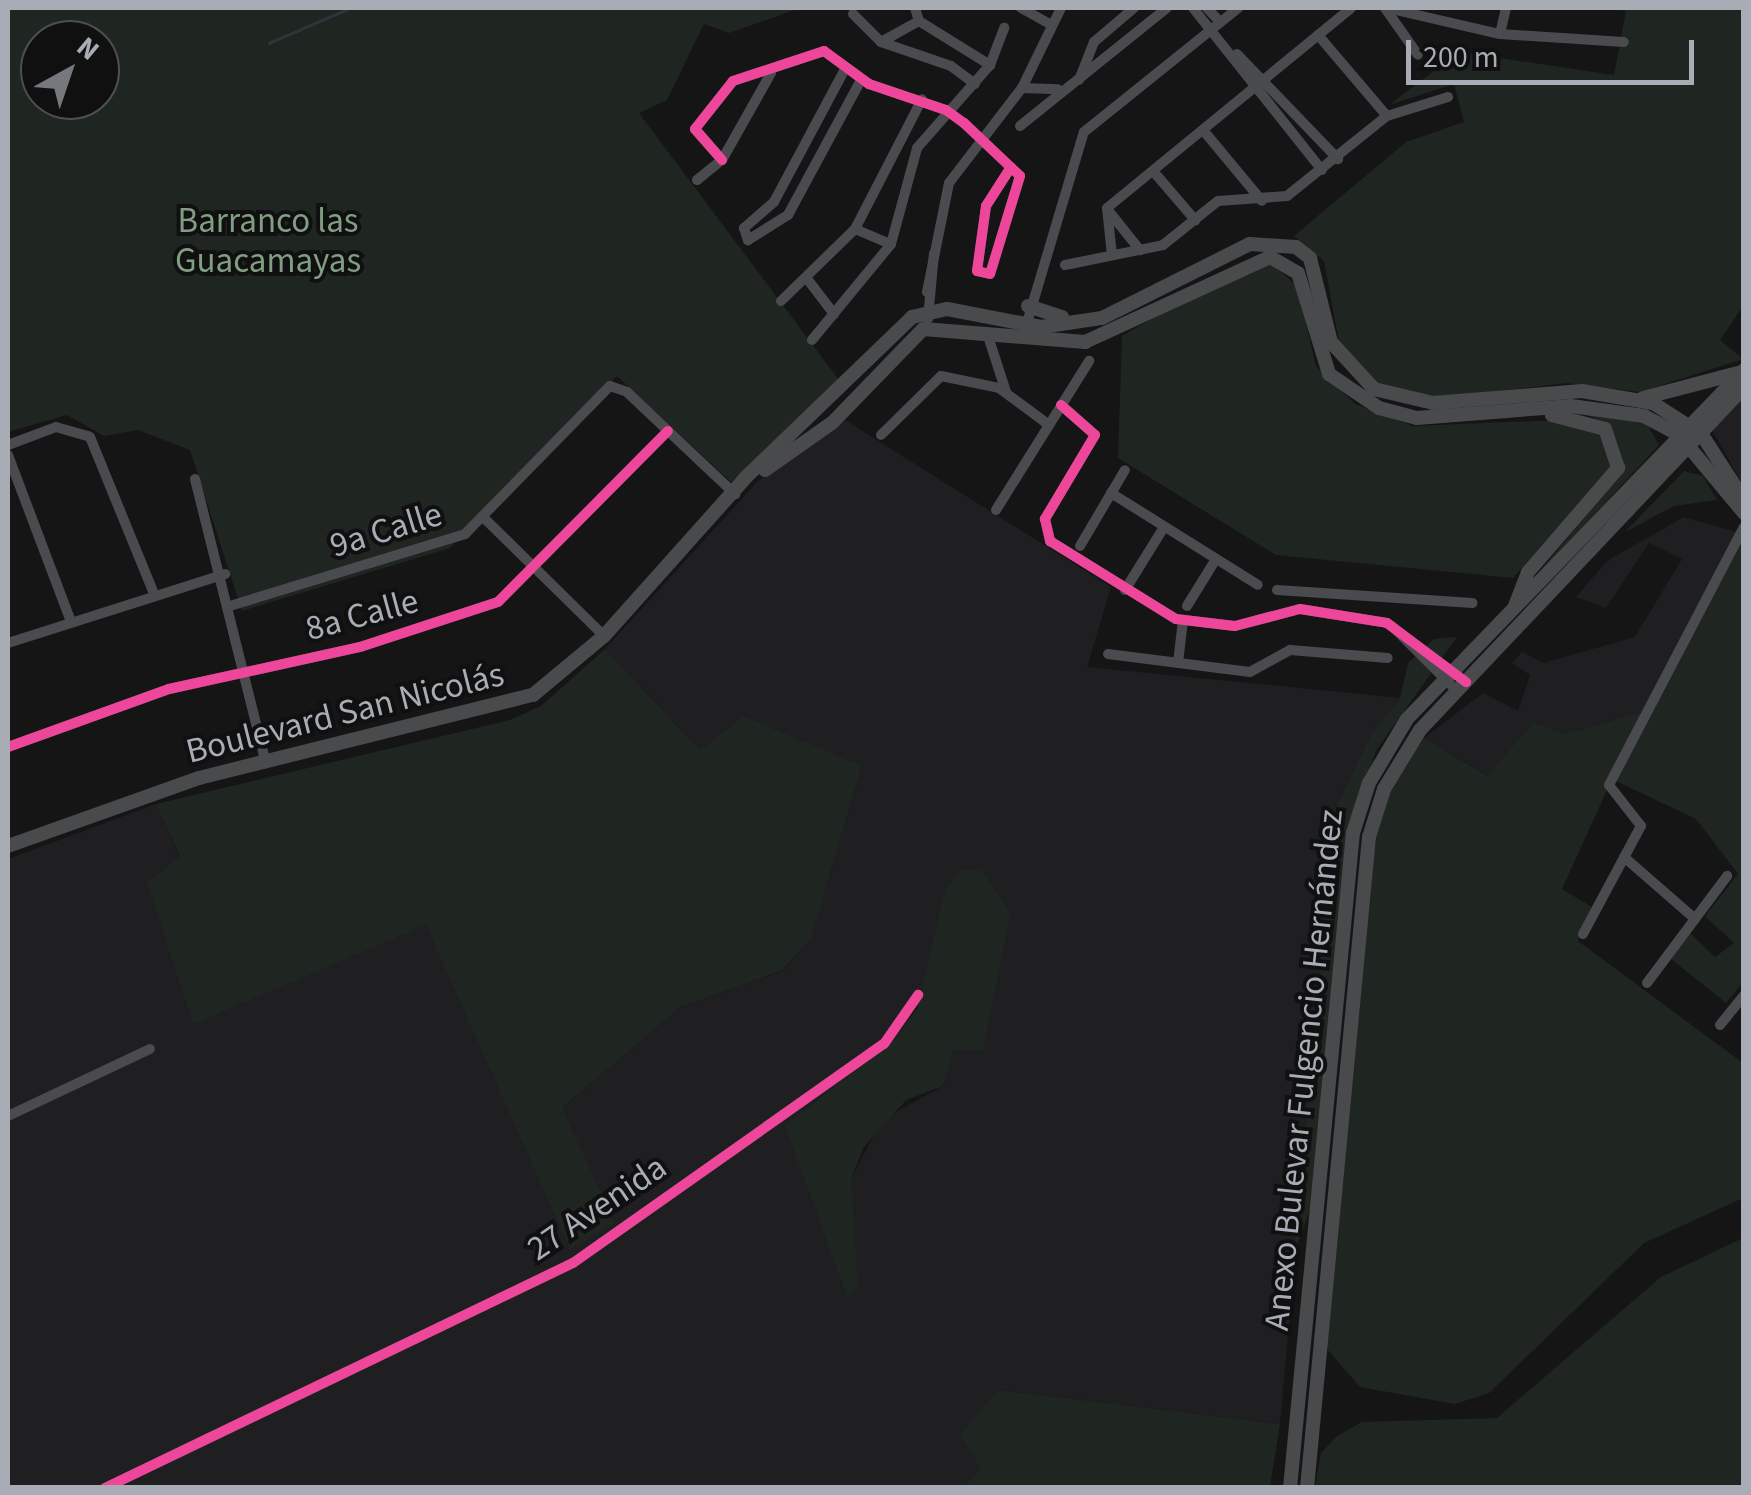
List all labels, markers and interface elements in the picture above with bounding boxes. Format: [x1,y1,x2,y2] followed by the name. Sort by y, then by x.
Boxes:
[20,20,120,120] north arrow
[1411,20,1698,82] scale bar
[68,27,108,70] text: N
[1423,36,1499,79] text: 200 m
[175,200,361,282] park label: Barranco las Guacamayas
[325,493,447,567] street label: 9a Calle
[301,580,423,650] street label: 8a Calle
[182,653,508,773] street label: Boulevard San Nicolás
[1256,807,1352,1333] street label: Anexo Bulevar Fulgencio Hernández
[519,1146,675,1270] street label: 27 Avenida

